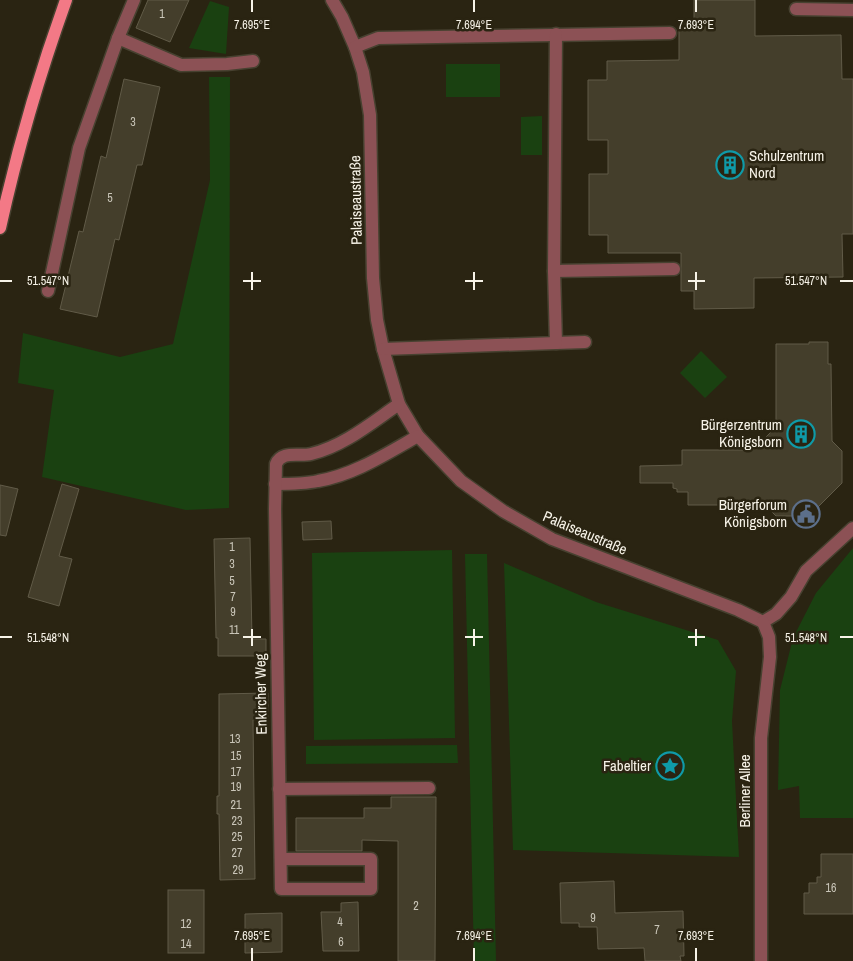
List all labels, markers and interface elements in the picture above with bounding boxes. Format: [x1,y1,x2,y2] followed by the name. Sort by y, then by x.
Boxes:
[159,6,165,22] house number: 1
[234,17,270,33] text: 7.695°E
[456,17,492,33] text: 7.694°E
[678,17,714,33] text: 7.693°E
[130,114,136,130] house number: 3
[749,145,824,183] place label: Schulzentrum Nord
[715,150,745,180] building icon: Schulzentrum Nord
[344,155,367,245] street label: Palaiseaustraße
[107,190,113,206] house number: 5
[27,273,69,289] text: 51.547°N
[785,273,827,289] text: 51.547°N
[701,414,782,452] place label: Bürgerzentrum Königsborn
[786,419,816,449] building icon: Bürgerzentrum Königsborn
[719,494,787,532] place label: Bürgerforum Königsborn
[791,499,821,529] public building icon: Bürgerforum Königsborn
[540,505,631,560] street label: Palaiseaustraße
[229,539,235,555] house number: 1
[229,556,235,572] house number: 3
[229,573,235,589] house number: 5
[230,589,236,605] house number: 7
[230,604,236,620] house number: 9
[229,622,240,638] house number: 11
[27,630,69,646] text: 51.548°N
[785,630,827,646] text: 51.548°N
[249,653,272,735] street label: Enkircher Weg
[230,731,240,747] house number: 13
[231,748,242,764] house number: 15
[655,751,685,781] place icon: Fabeltier
[734,754,755,828] street label: Berliner Allee
[603,755,651,776] place label: Fabeltier
[231,764,242,780] house number: 17
[231,779,241,795] house number: 19
[231,797,242,813] house number: 21
[232,813,242,829] house number: 23
[232,829,243,845] house number: 25
[232,845,243,861] house number: 27
[233,862,243,878] house number: 29
[826,880,836,896] house number: 16
[413,898,419,914] house number: 2
[590,910,596,926] house number: 9
[337,914,343,930] house number: 4
[181,916,191,932] house number: 12
[654,922,660,938] house number: 7
[234,928,270,944] text: 7.695°E
[456,928,492,944] text: 7.694°E
[678,928,714,944] text: 7.693°E
[338,934,344,950] house number: 6
[181,936,192,952] house number: 14

